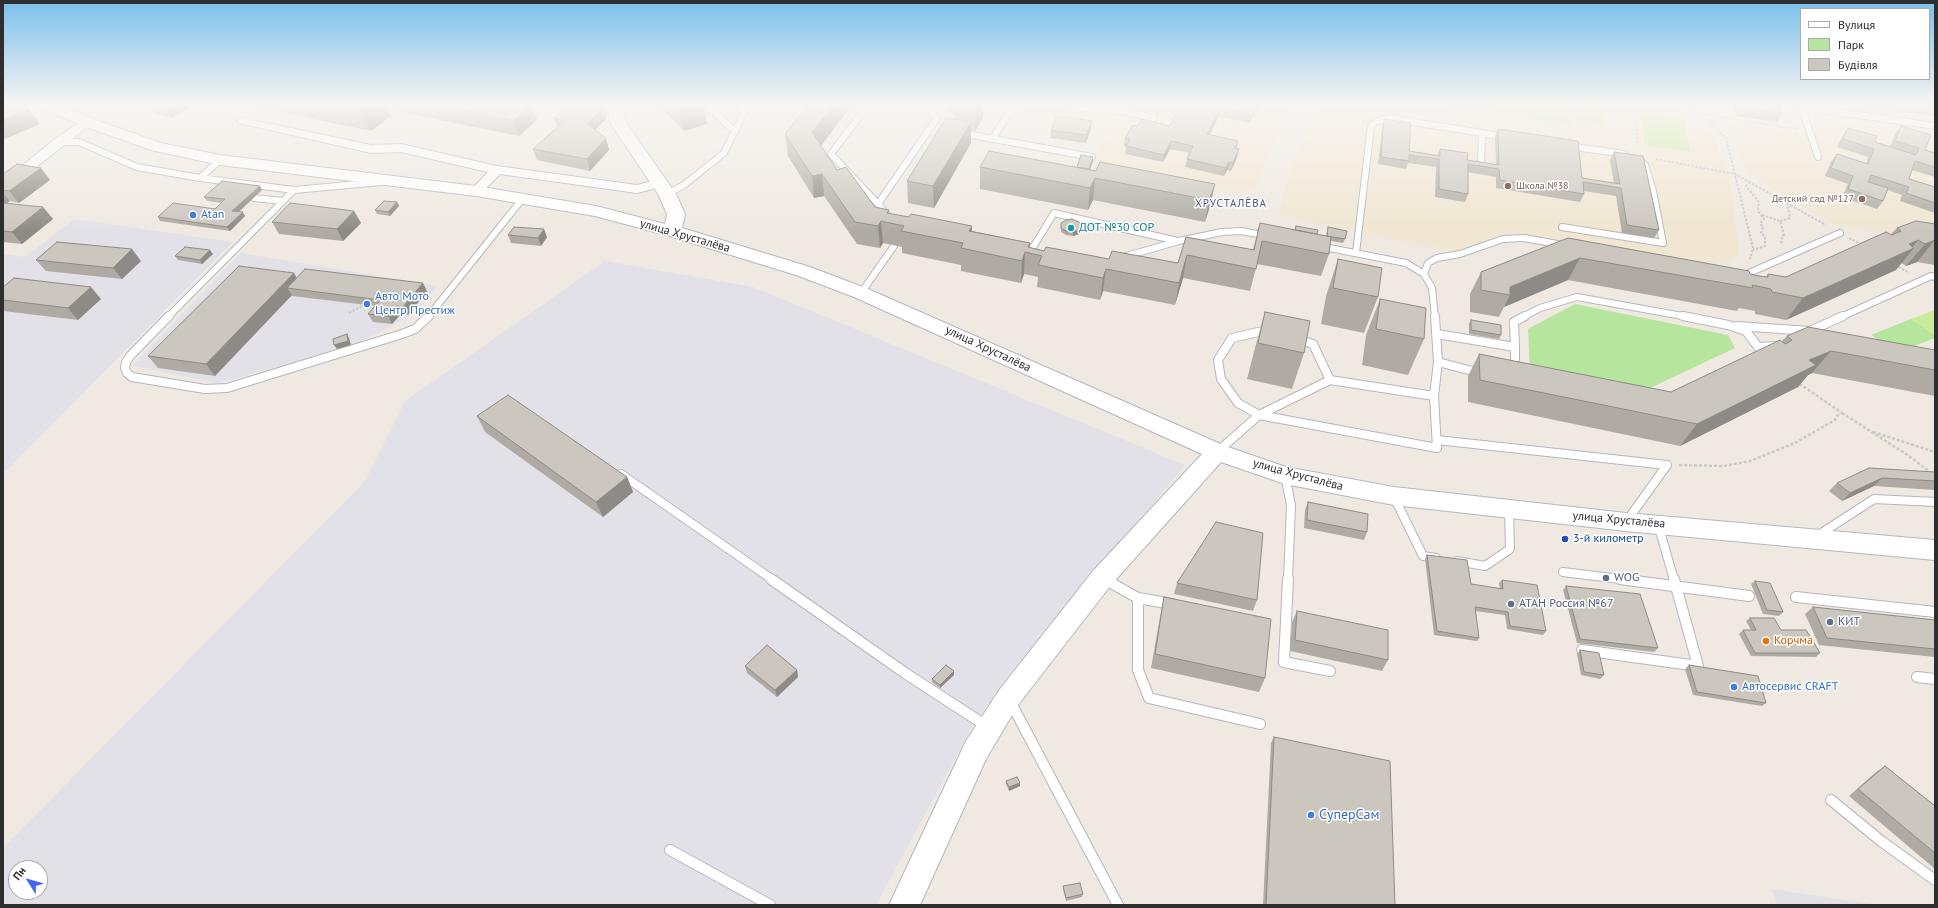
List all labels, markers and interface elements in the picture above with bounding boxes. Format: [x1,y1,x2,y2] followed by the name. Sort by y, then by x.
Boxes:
[1800,8,1930,80] legend
[1838,17,1875,32] text: Вулиця
[1838,37,1864,52] text: Парк
[1838,57,1877,72] text: Будівля
[1516,180,1569,192] place label: Школа №38
[1503,181,1513,191] marker: Школа №38
[1772,193,1854,205] place label: Детский сад №127
[1857,194,1867,204] marker: Детский сад №127
[1195,197,1267,211] district label: ХРУСТАЛЁВА
[201,208,224,222] place label: Atan
[188,210,198,220] marker: Atan
[638,216,732,256] street label: улица Хрусталёва
[1079,221,1154,235] place label: ДОТ №30 СОР
[1066,223,1076,233] marker: ДОТ №30 СОР
[375,290,455,318] place label: Авто Мото Центр Престиж
[362,299,372,309] marker: Авто Мото Центр Престиж
[943,323,1033,375] street label: улица Хрусталёва
[1251,456,1345,494] street label: улица Хрусталёва
[1572,509,1666,531] street label: улица Хрусталёва
[1573,532,1643,546] place label: 3-й километр
[1560,534,1570,544] marker: 3-й километр
[1614,571,1639,585] place label: WOG
[1601,573,1611,583] marker: WOG
[1519,597,1613,611] place label: АТАН Россия №67
[1506,599,1516,609] marker: АТАН Россия №67
[1838,615,1860,629] place label: КИТ
[1825,617,1835,627] marker: КИТ
[1774,634,1813,648] place label: Корчма
[1761,636,1771,646] marker: Корчма
[1742,680,1838,694] place label: Автосервис CRAFT
[1729,682,1739,692] marker: Автосервис CRAFT
[1319,807,1380,823] place label: СуперСам
[1306,810,1316,820] marker: СуперСам
[8,860,48,900] north arrow
[10,864,29,883] text: Пн

